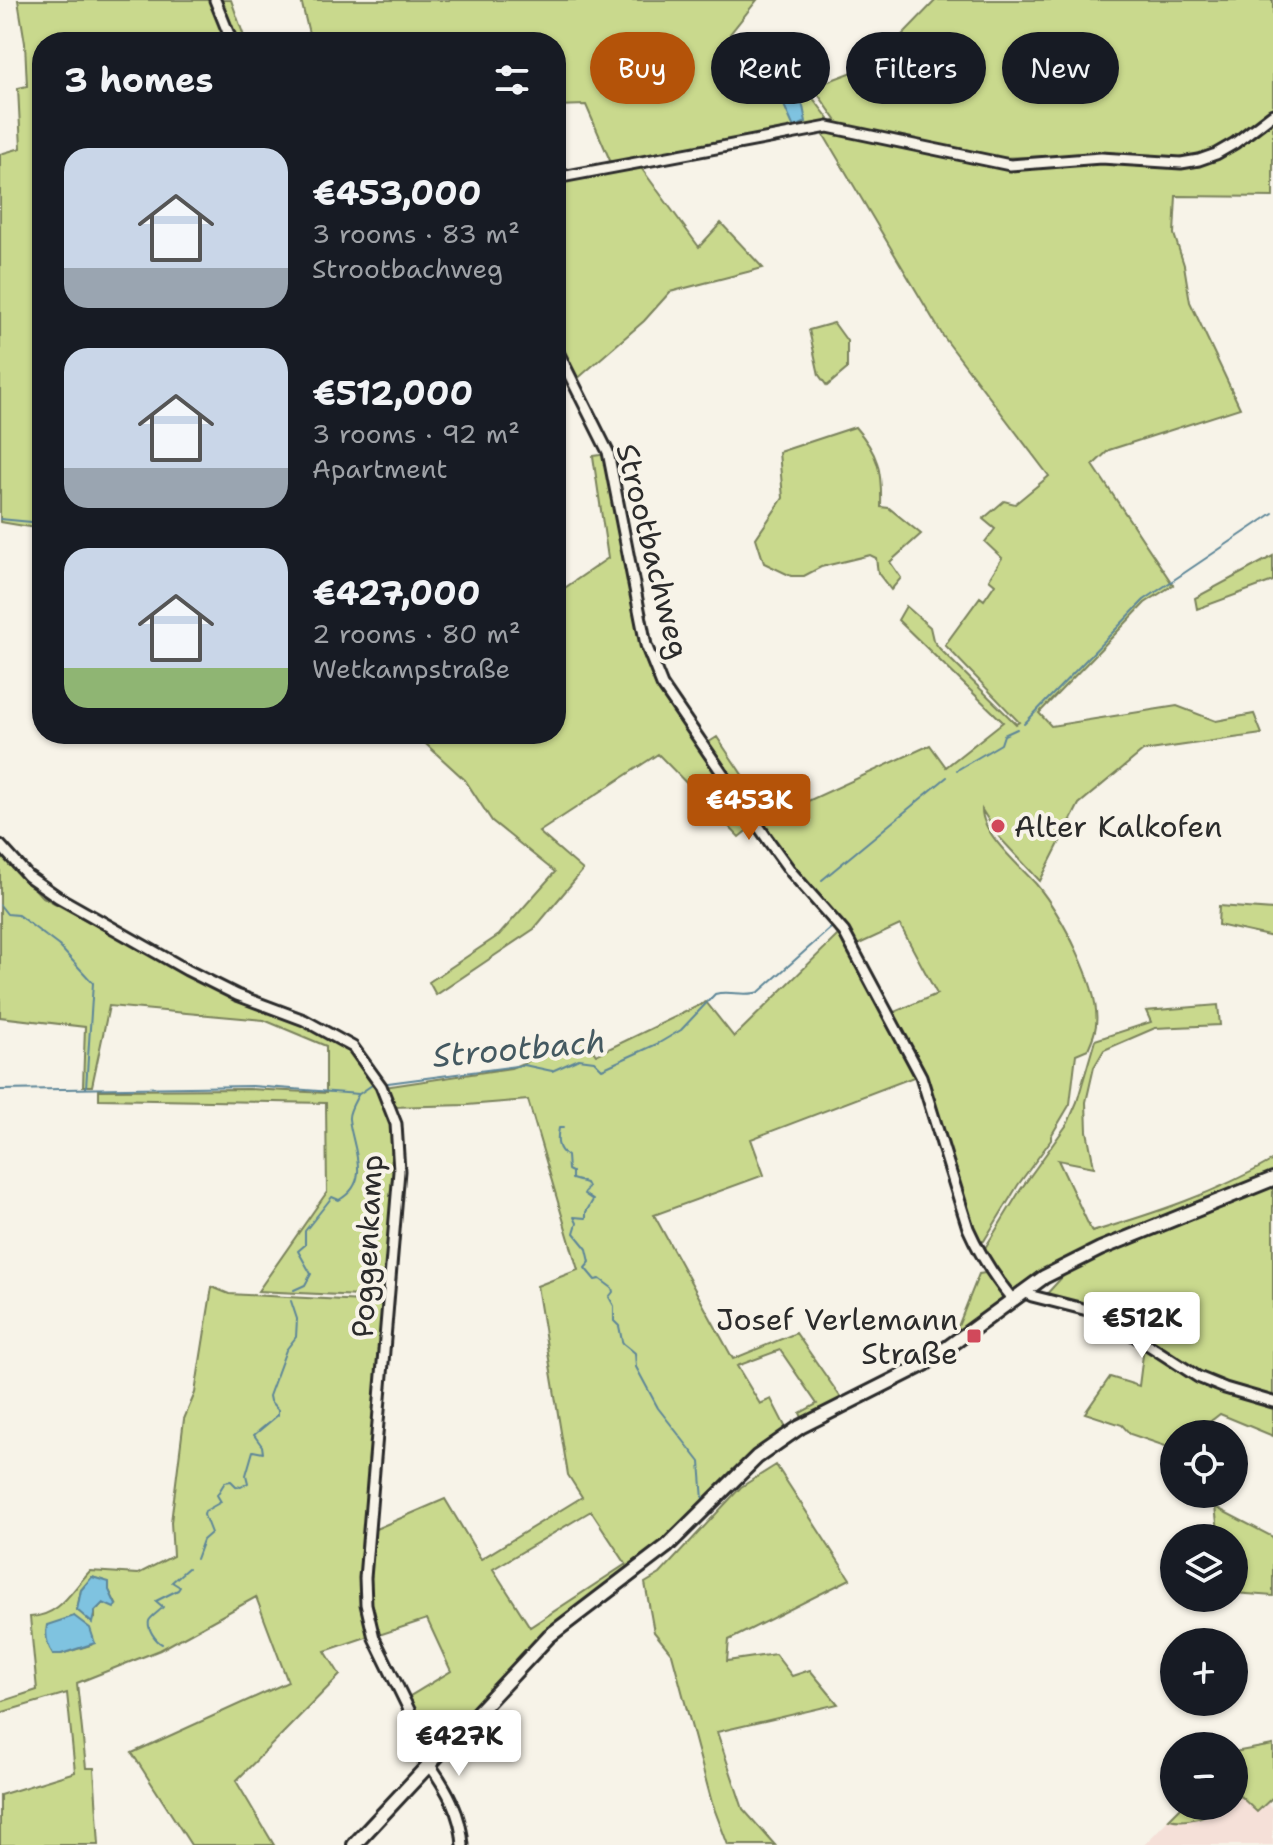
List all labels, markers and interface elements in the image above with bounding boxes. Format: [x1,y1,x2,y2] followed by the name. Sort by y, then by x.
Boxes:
[590,32,695,104] chip: Buy
[711,32,830,104] chip: Rent
[846,32,986,104] chip: Filters
[1002,32,1119,104] chip: New
[64,57,213,103] text: 3 homes
[490,58,534,102] icon: filters
[312,170,482,216] text: €453,000
[128,180,224,276] icon: home
[312,216,520,251] text: 3 rooms · 83 m²
[312,251,503,286] text: Strootbachweg
[312,370,473,416] text: €512,000
[128,380,224,476] icon: home
[312,416,520,451] text: 3 rooms · 92 m²
[606,439,700,663] street label: Strootbachweg
[312,451,448,486] text: Apartment
[312,570,481,616] text: €427,000
[128,580,224,676] icon: home
[312,616,521,651] text: 2 rooms · 80 m²
[312,651,510,686] text: Wetkampstraße
[693,774,805,842] pin: €453K
[705,782,793,817] text: €453K
[1014,806,1222,847] place label: Alter Kalkofen
[989,817,1007,835] marker: Alter Kalkofen
[431,1019,607,1077] water label: Strootbach
[342,1153,392,1339] street label: Poggenkamp
[1086,1292,1198,1360] pin: €512K
[716,1299,958,1374] place label: Josef Verlemann Straße
[1102,1300,1182,1335] text: €512K
[965,1327,983,1345] marker: Josef Verlemann Straße
[1160,1420,1248,1820] map controls
[1160,1420,1248,1508] button: locate
[1160,1524,1248,1612] button: layers
[1160,1628,1248,1716] button: +
[403,1710,515,1778] pin: €427K
[415,1718,503,1753] text: €427K
[1160,1732,1248,1820] button: −

